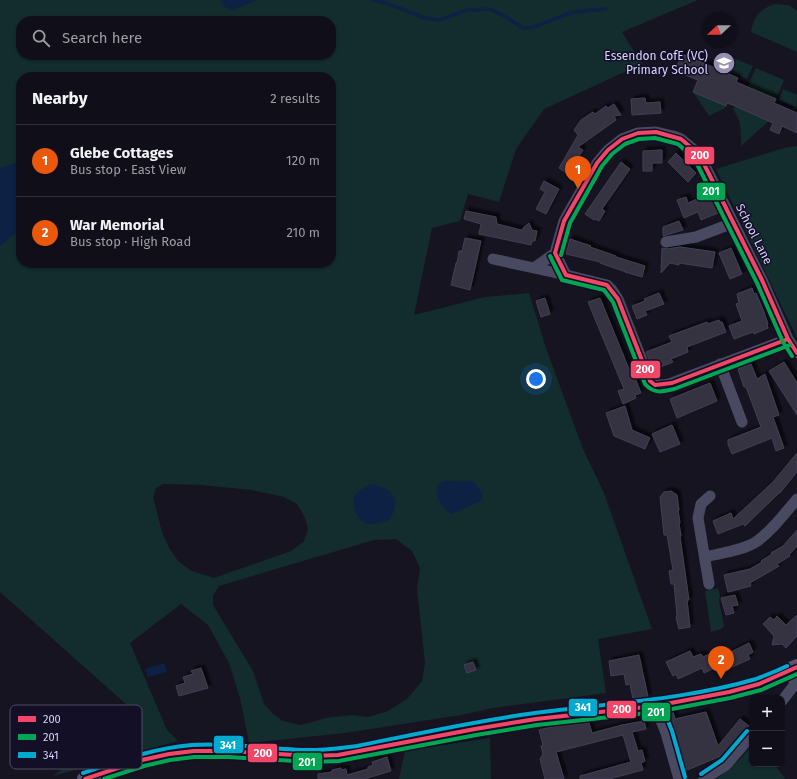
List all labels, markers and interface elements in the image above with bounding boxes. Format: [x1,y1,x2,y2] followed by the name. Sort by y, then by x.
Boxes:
[701,12,737,48] north arrow
[16,16,336,60] search box
[30,27,52,49] icon: search
[62,29,142,47] text: Search here
[604,49,708,77] place label: Essendon CofE (VC) Primary School
[711,50,737,76] school or university icon: Essendon CofE (VC) Primary School
[32,88,87,109] text: Nearby
[270,91,320,106] text: 2 results
[70,144,173,162] text: Glebe Cottages
[684,146,715,165] line badge: 200
[691,149,710,162] text: 200
[42,153,48,168] text: 1
[286,153,320,168] text: 120 m
[565,156,591,189] pin: 1
[70,162,186,177] text: Bus stop · East View
[696,182,726,201] line badge: 201
[703,185,719,198] text: 201
[733,201,775,267] street label: School Lane
[70,216,164,234] text: War Memorial
[42,225,48,240] text: 2
[286,225,320,240] text: 210 m
[70,234,191,249] text: Bus stop · High Road
[630,360,661,379] line badge: 200
[636,363,655,376] text: 200
[526,369,546,389] your location
[708,646,734,679] pin: 2
[749,695,785,767] map controls
[749,695,785,731] button: +
[568,698,598,717] line badge: 341
[606,700,637,719] line badge: 200
[574,701,591,714] text: 341
[641,702,671,722] line badge: 201
[613,703,632,716] text: 200
[10,705,142,769] legend
[648,706,664,719] text: 201
[43,713,61,726] text: 200
[43,731,59,744] text: 201
[749,731,785,767] button: −
[213,735,244,754] line badge: 341
[219,739,236,752] text: 341
[247,743,278,763] line badge: 200
[254,747,273,760] text: 200
[43,749,58,762] text: 341
[292,752,323,771] line badge: 201
[299,756,315,769] text: 201

